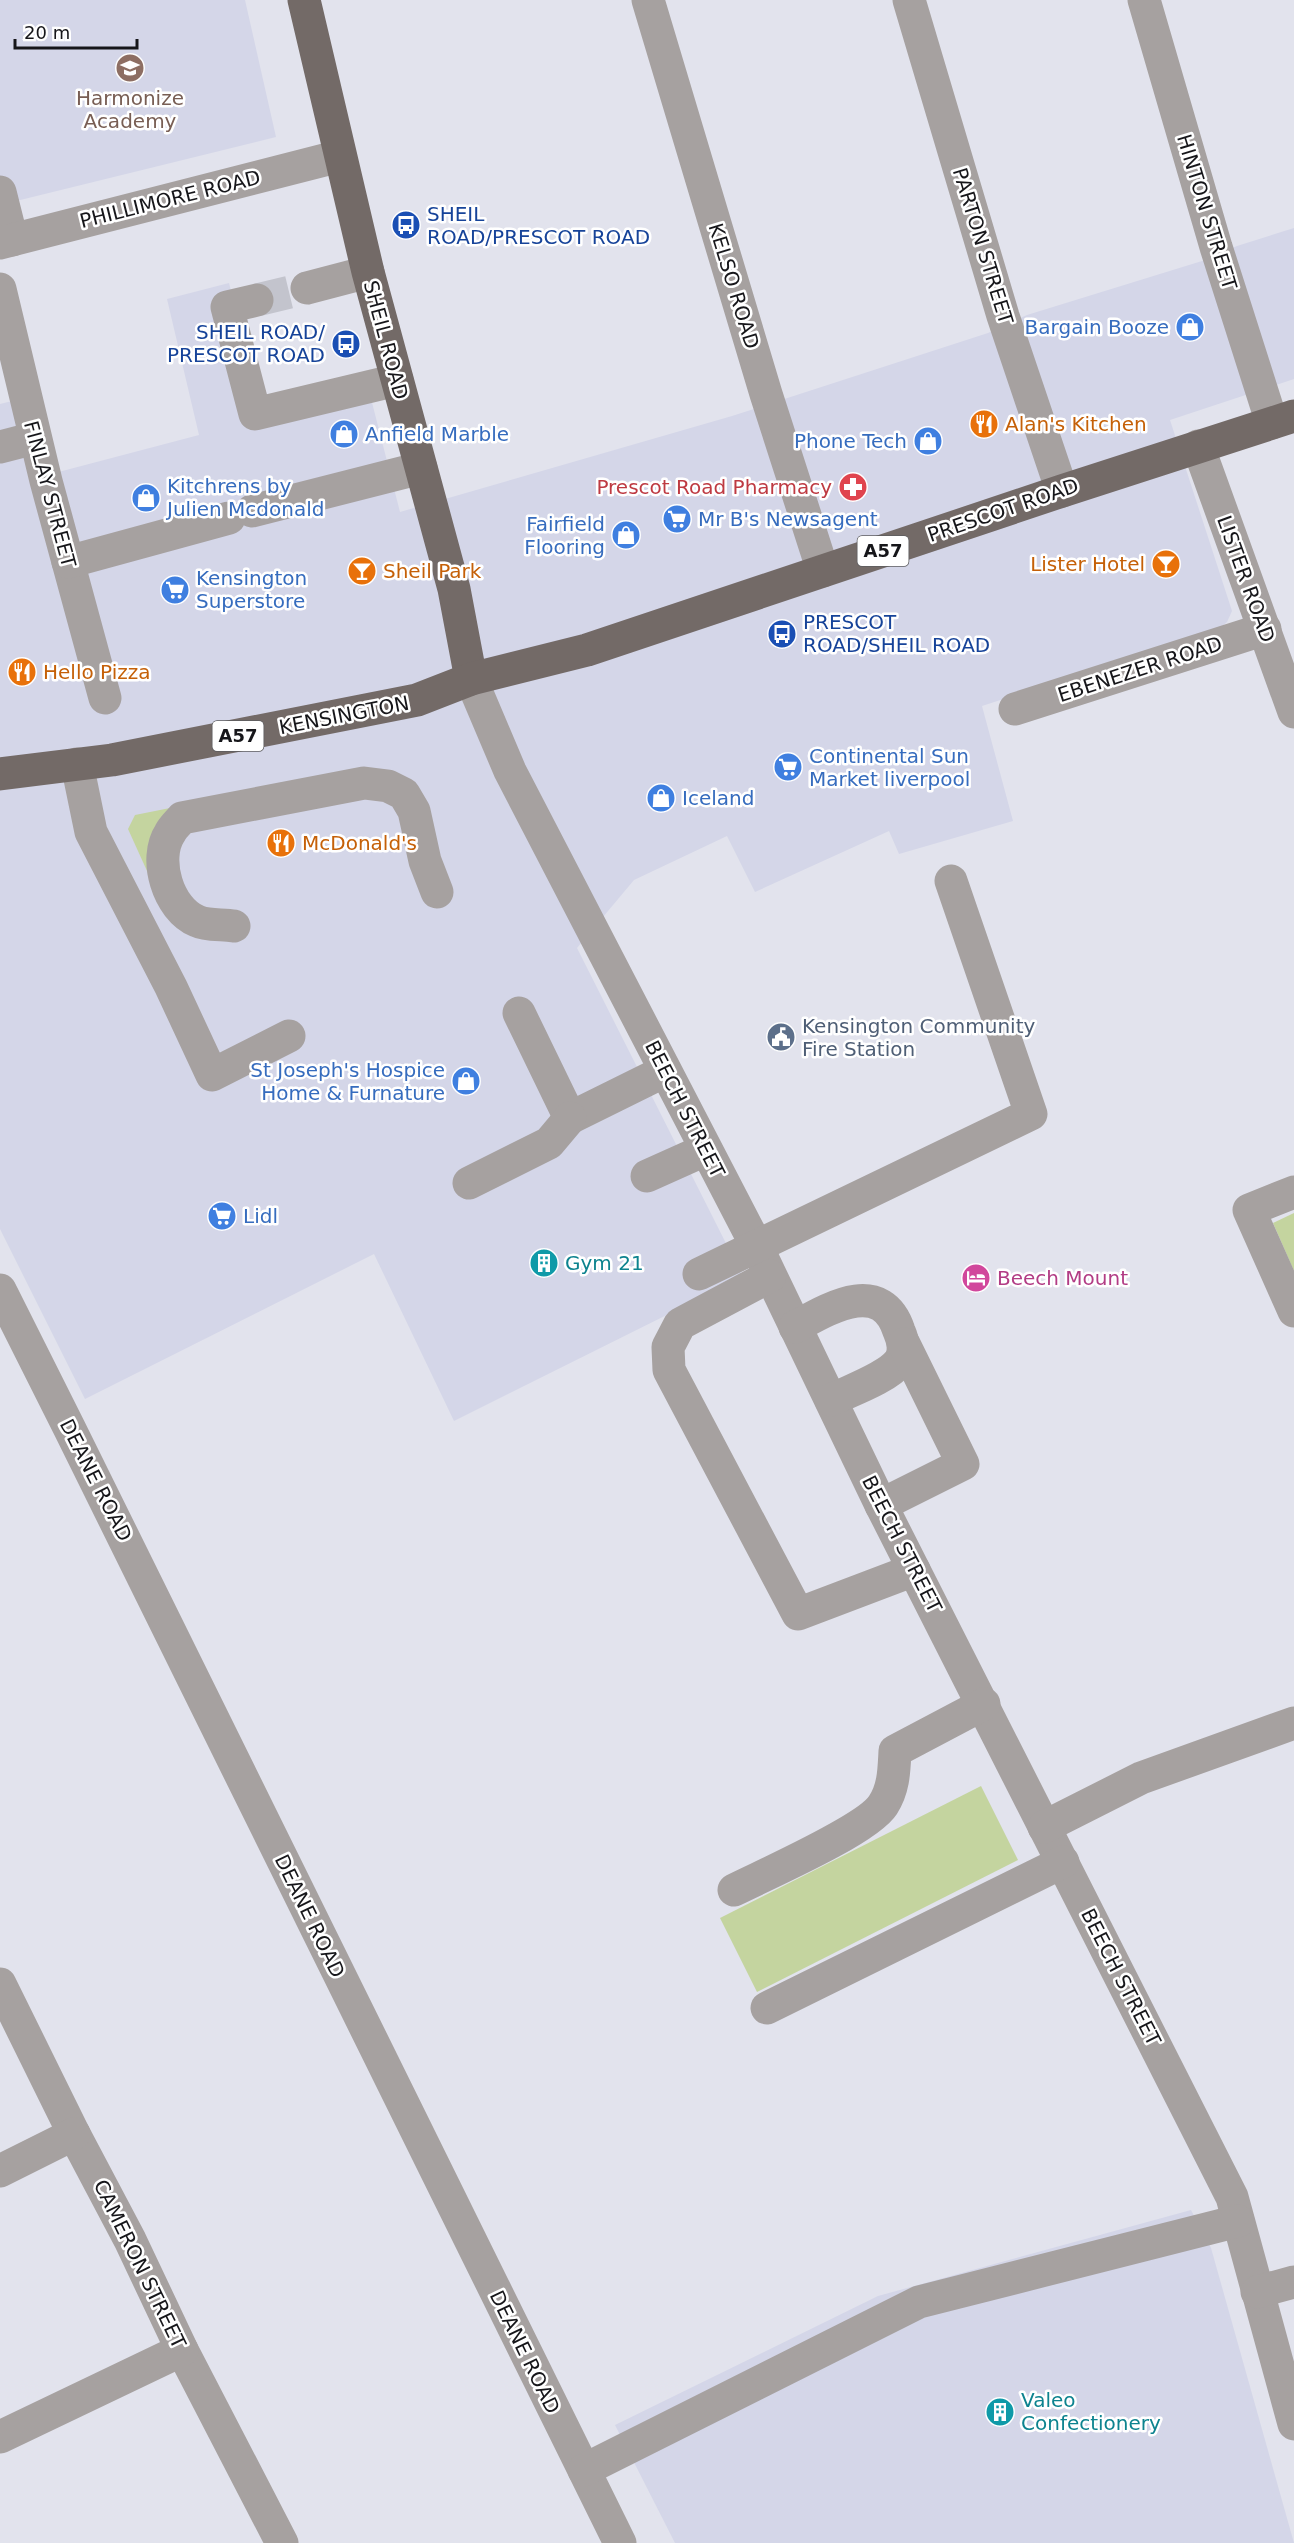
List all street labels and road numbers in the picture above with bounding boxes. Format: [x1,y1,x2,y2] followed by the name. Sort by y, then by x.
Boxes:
[1172,131,1242,293] street label: HINTON STREET
[77,165,263,233] street label: PHILLIMORE ROAD
[948,165,1018,328] street label: PARTON STREET
[704,220,764,352] street label: KELSO ROAD
[359,278,413,402] street label: SHEIL ROAD
[19,418,81,571] street label: FINLAY STREET
[924,473,1082,547] street label: PRESCOT ROAD
[1212,512,1280,646] street label: LISTER ROAD
[858,536,908,566] road number: A57
[1055,631,1225,707] street label: EBENEZER ROAD
[277,691,411,739] street label: KENSINGTON
[212,721,264,751] road number: A57
[640,1036,730,1182] street label: BEECH STREET
[55,1415,137,1545] street label: DEANE ROAD
[857,1471,947,1617] street label: BEECH STREET
[270,1850,350,1982] street label: DEANE ROAD
[1076,1904,1166,2050] street label: BEECH STREET
[89,2176,192,2353] street label: CAMERON STREET
[485,2286,565,2418] street label: DEANE ROAD

